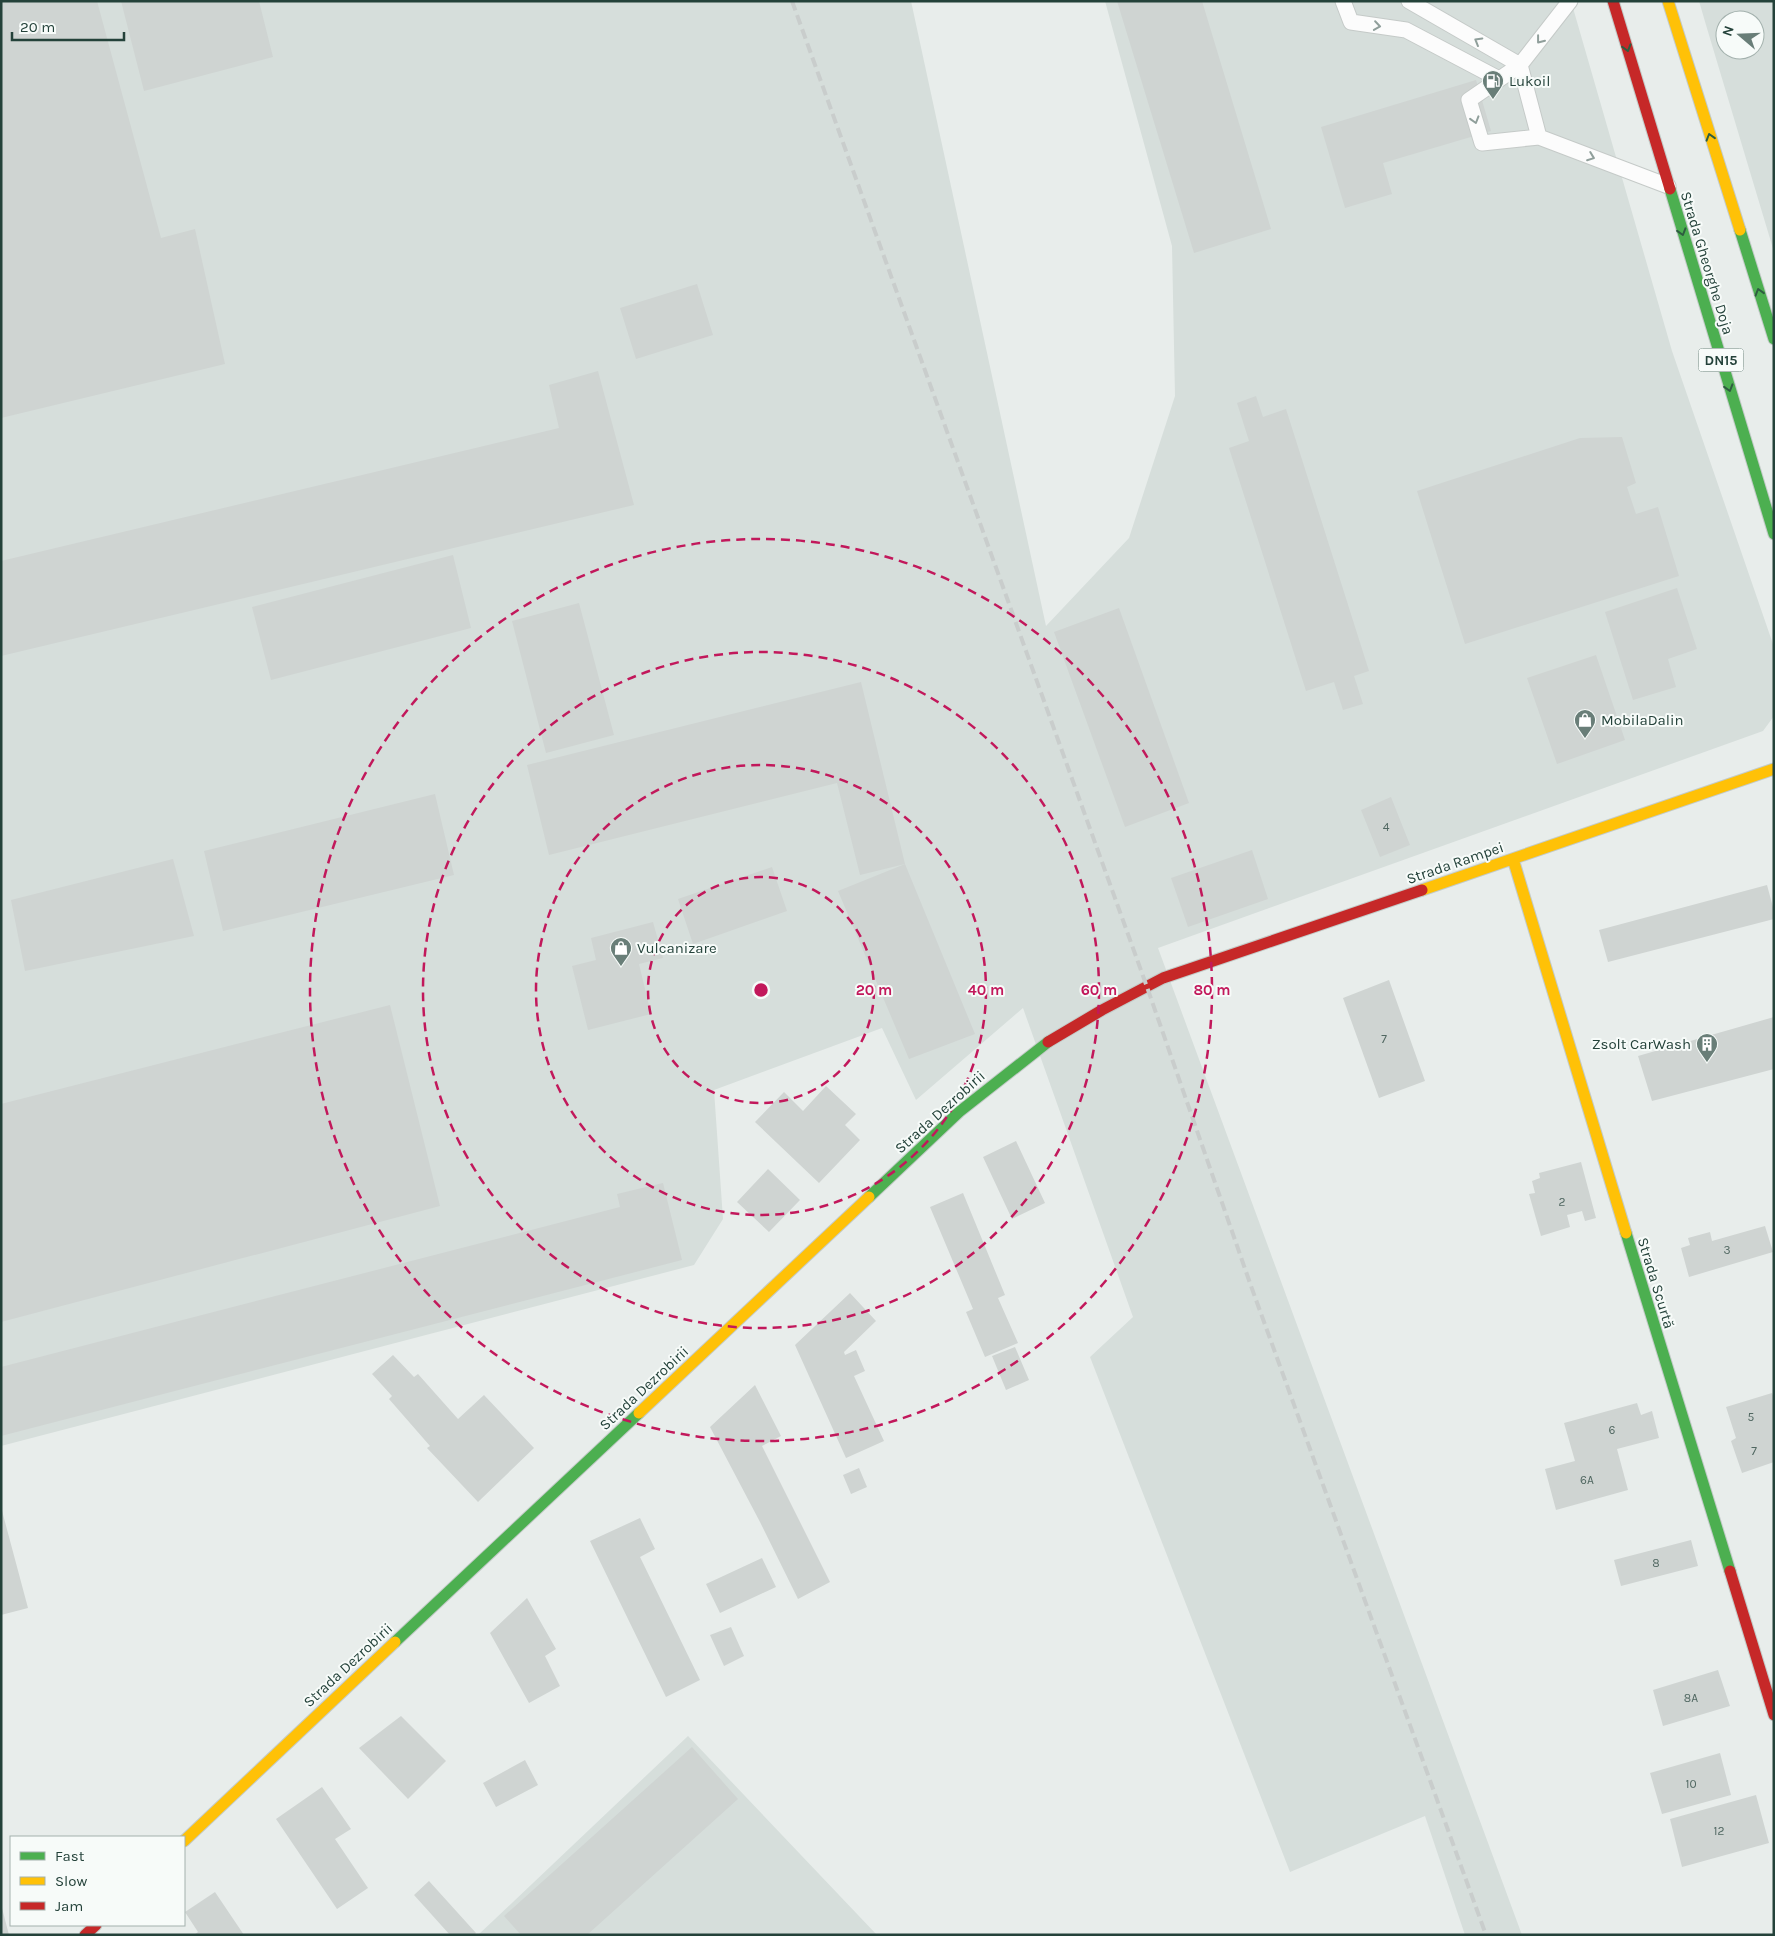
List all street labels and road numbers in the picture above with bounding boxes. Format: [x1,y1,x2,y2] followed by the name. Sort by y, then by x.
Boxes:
[1677,189,1737,337] street label: Strada Gheorghe Doja
[1698,348,1744,372] road number: DN15
[1404,838,1506,888] street label: Strada Rampei
[891,1067,989,1157] street label: Strada Dezrobirii
[1634,1235,1678,1331] street label: Strada Scurtă
[596,1342,692,1434] street label: Strada Dezrobirii
[300,1619,396,1711] street label: Strada Dezrobirii

